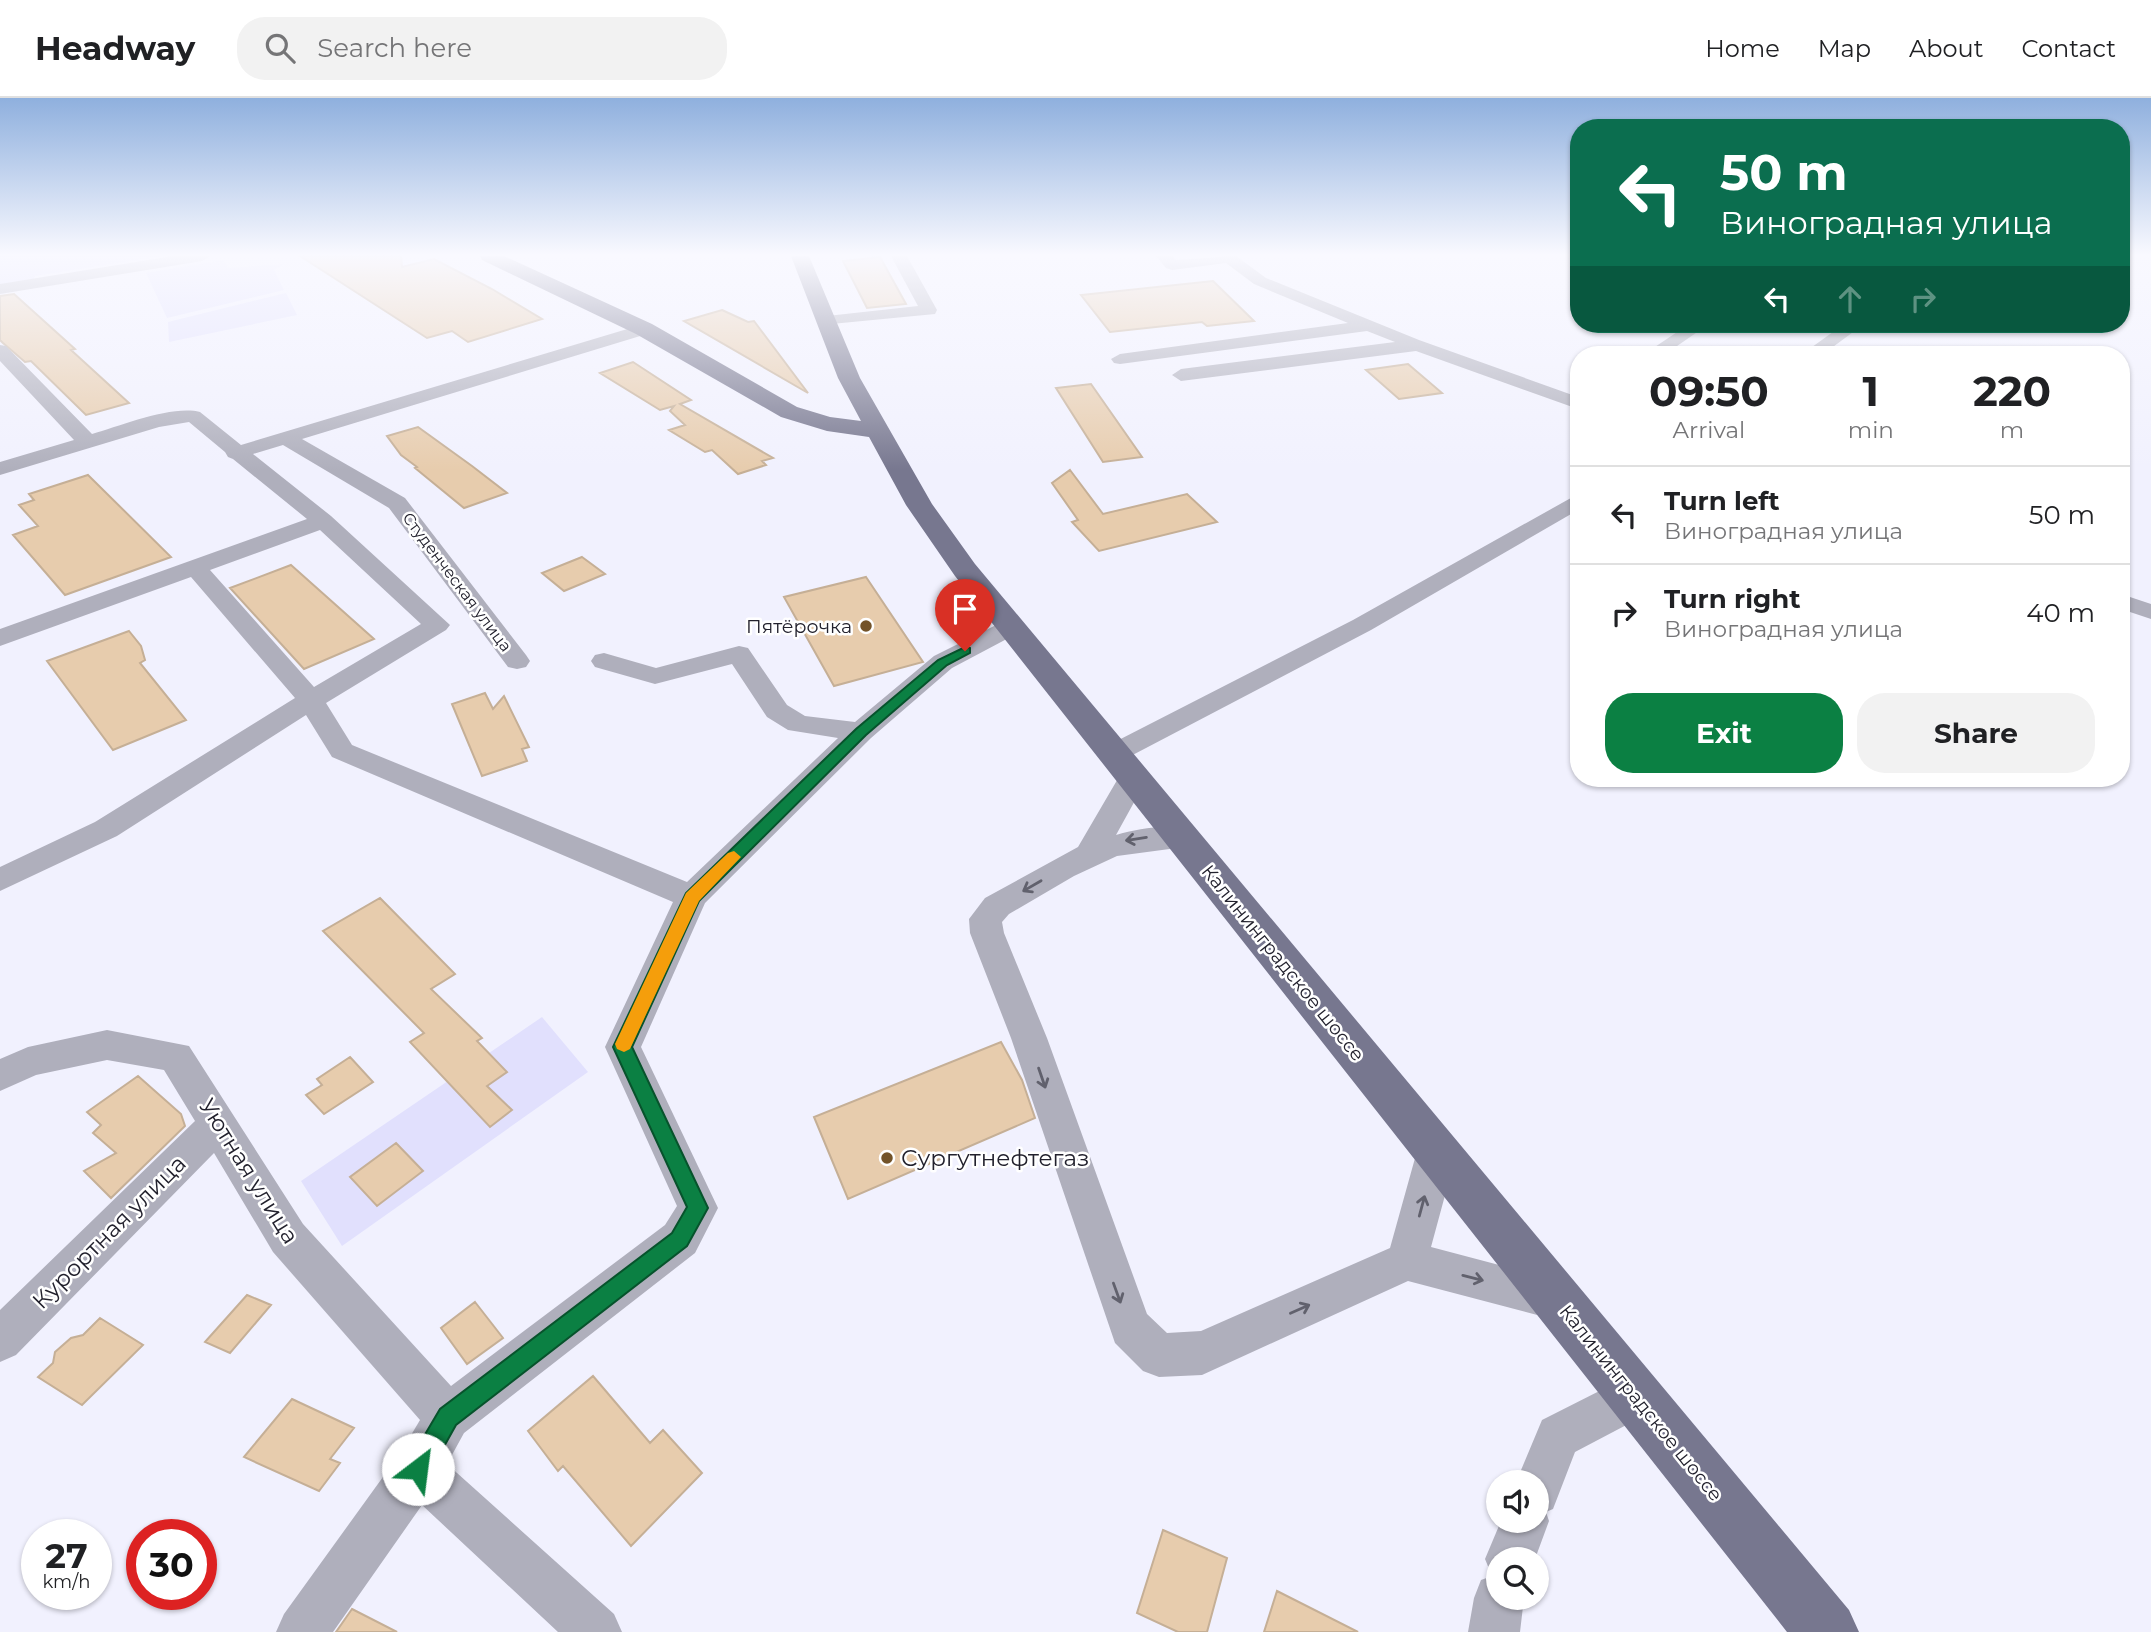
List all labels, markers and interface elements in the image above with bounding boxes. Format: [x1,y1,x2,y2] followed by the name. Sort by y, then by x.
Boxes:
[237,17,727,80] search box
[35,28,195,68] text: Headway
[261,29,299,67] icon: search
[317,32,472,64] text: Search here
[1705,34,1780,63] text: Home
[1818,34,1871,63] text: Map
[1909,34,1983,63] text: About
[2021,34,2116,63] text: Contact
[1720,143,1848,202] text: 50 m
[1605,147,1696,238] icon: left
[1720,203,2052,242] text: Виноградная улица
[1758,280,1796,318] icon: left
[1831,280,1869,318] icon: ahead
[1904,280,1942,318] icon: right
[1649,365,1769,417] text: 09:50
[1863,365,1879,417] text: 1
[1973,365,2051,417] text: 220
[1673,416,1745,444] text: Arrival
[1848,416,1894,444] text: min
[2000,416,2024,444] text: m
[1664,485,1780,517] text: Turn left
[1605,496,1643,534] icon: left
[2029,499,2095,531] text: 50 m
[398,509,516,655] street label: Студенческая улица
[1664,517,1903,545] text: Виноградная улица
[935,579,995,651] pin
[1664,583,1800,615] text: Turn right
[946,590,984,628] icon: arrive
[1605,594,1643,632] icon: right
[2026,597,2095,629] text: 40 m
[746,615,852,638] place label: Пятёрочка
[1664,615,1903,643] text: Виноградная улица
[858,618,874,634] marker: Пятёрочка
[1605,693,1843,773] button: Exit
[1857,693,2095,773] button: Share
[1125,833,1148,846] one-way arrow
[1197,860,1369,1066] street label: Калининградское шоссе
[1023,879,1043,893] one-way arrow
[1036,1067,1049,1089] one-way arrow
[193,1093,305,1249] street label: Уютная улица
[901,1144,1089,1172] place label: Сургутнефтегаз
[26,1149,192,1315] street label: Курортная улица
[879,1150,895,1166] marker: Сургутнефтегаз
[1416,1196,1429,1218] one-way arrow
[1461,1272,1484,1285] one-way arrow
[1112,1281,1124,1303] one-way arrow
[1555,1300,1727,1506] street label: Калининградское шоссе
[1289,1302,1310,1315] one-way arrow
[381,1432,455,1506] position arrow
[1486,1470,1549,1610] map controls
[1486,1470,1549,1533] button: sound
[126,1519,217,1610] speed limit sign: 30
[45,1534,88,1577] text: 27
[1486,1547,1549,1610] button: search
[42,1571,91,1593] text: km/h

